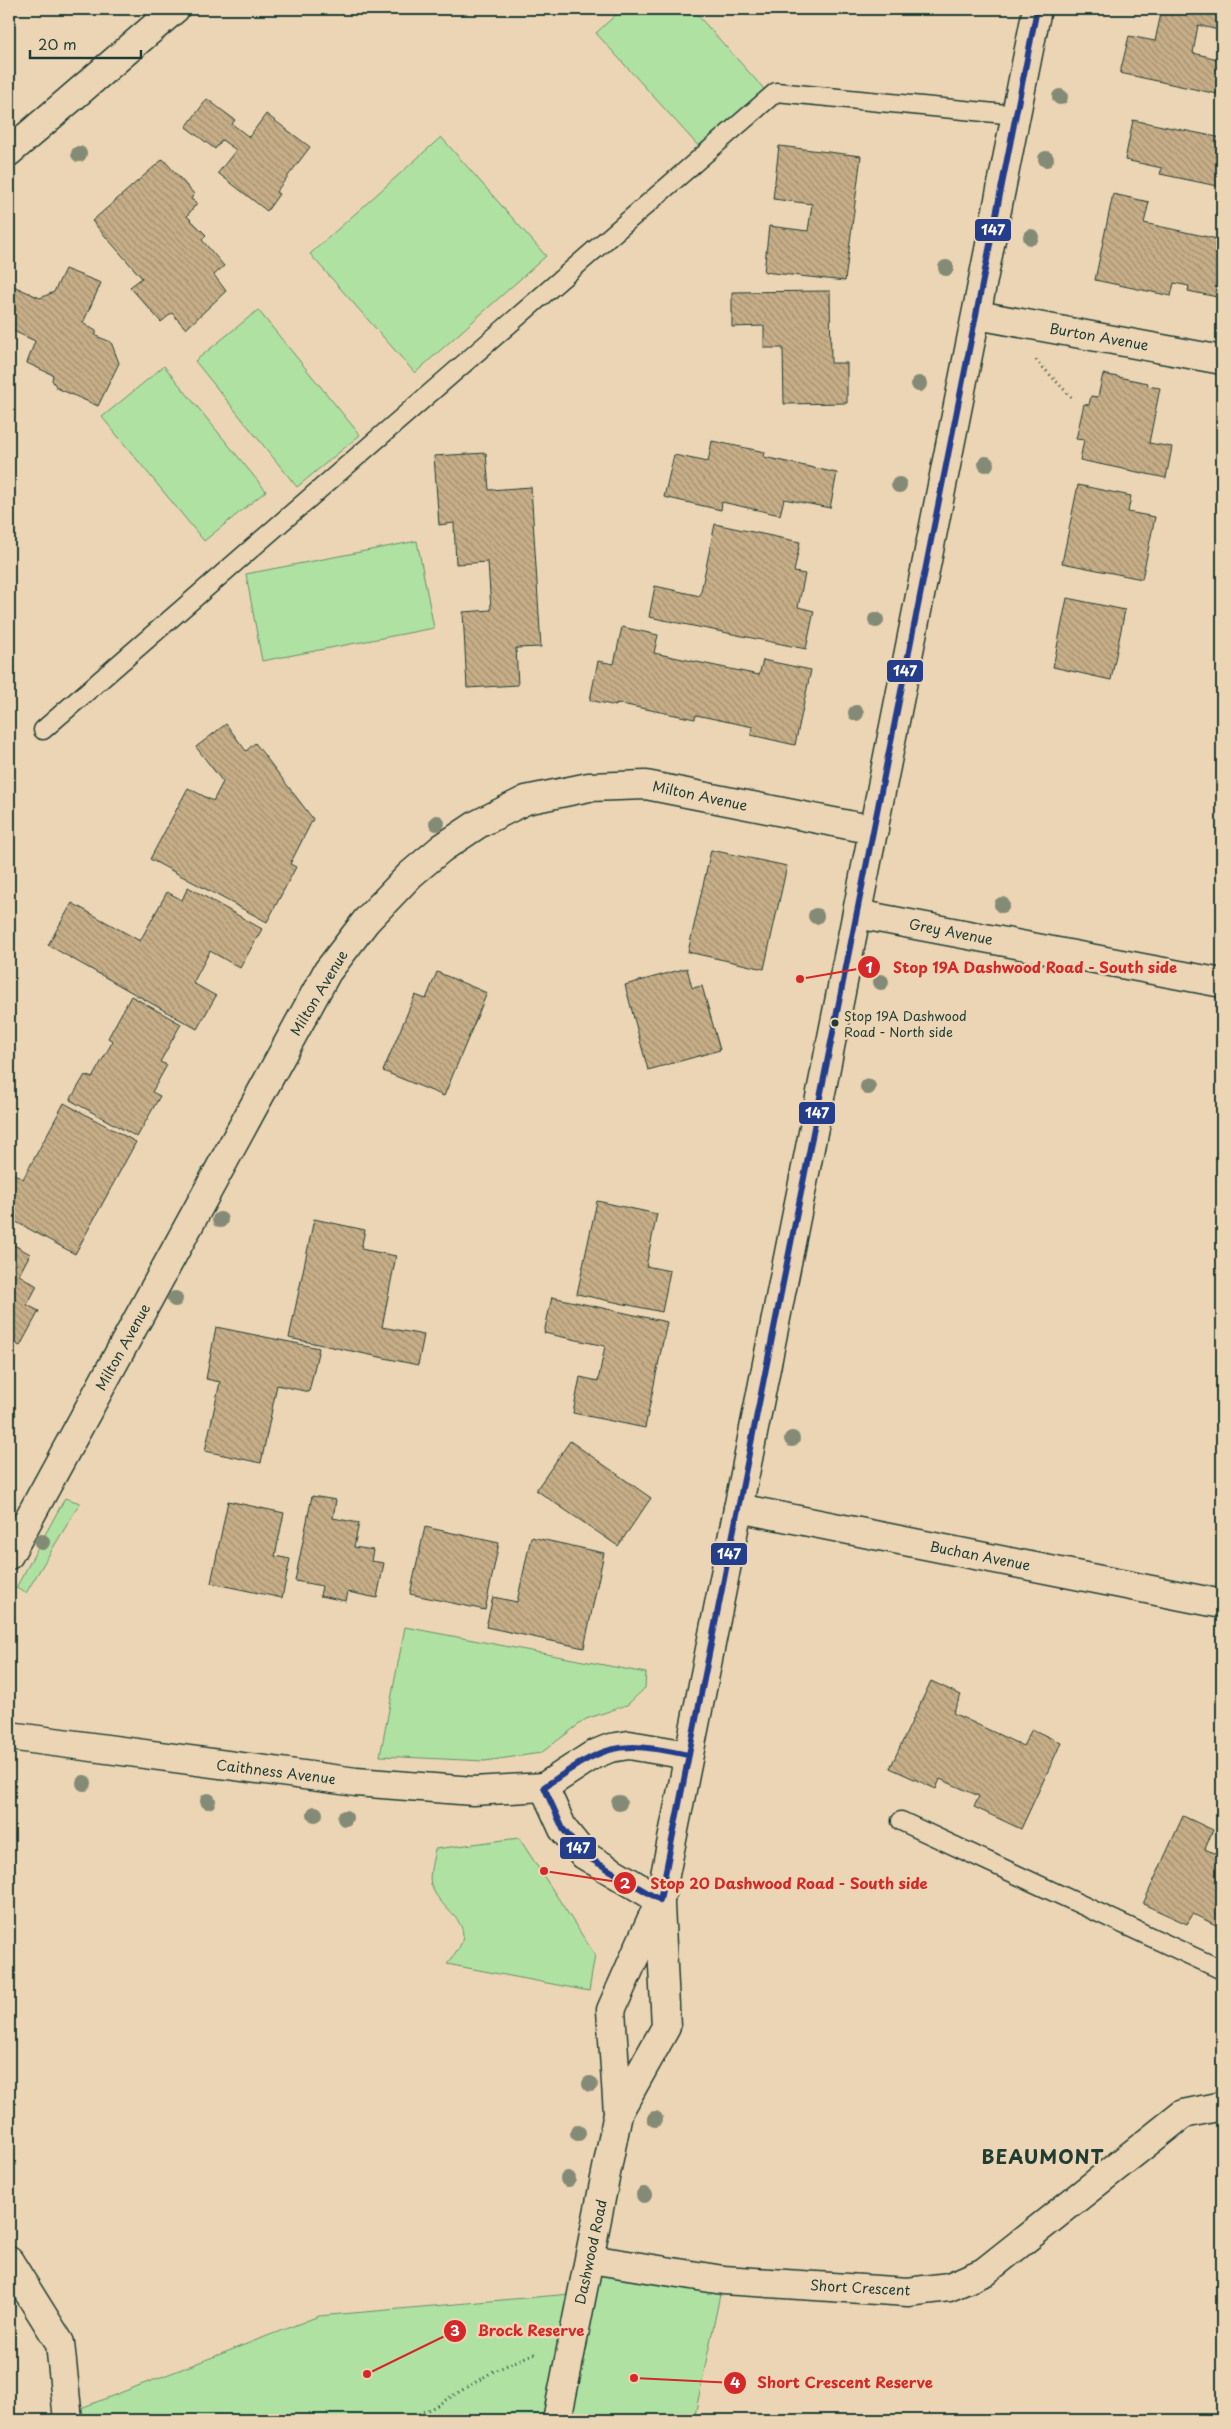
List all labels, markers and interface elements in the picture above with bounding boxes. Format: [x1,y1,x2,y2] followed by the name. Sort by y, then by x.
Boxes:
[30,28,141,60] scale bar
[38,32,77,55] text: 20 m
[974,218,1012,242] line badge: 147
[981,219,1005,240] text: 147
[1048,317,1151,356] street label: Burton Avenue
[886,659,924,683] line badge: 147
[893,660,917,681] text: 147
[651,775,750,816] street label: Milton Avenue
[907,913,995,950] street label: Grey Avenue
[285,946,353,1040] street label: Milton Avenue
[856,952,1188,982] callout: Stop 19A Dashwood Road - South side
[865,955,873,978] text: 1
[893,955,1177,978] text: Stop 19A Dashwood Road - South side
[844,1006,967,1041] place label: Stop 19A Dashwood Road - North side
[830,1018,840,1028] marker: Stop 19A Dashwood Road - North side
[798,1101,836,1125] line badge: 147
[805,1102,829,1123] text: 147
[90,1299,155,1394] street label: Milton Avenue
[928,1535,1033,1576] street label: Buchan Avenue
[710,1542,748,1566] line badge: 147
[717,1543,741,1564] text: 147
[215,1754,337,1789] street label: Caithness Avenue
[559,1836,597,1860] line badge: 147
[566,1837,590,1858] text: 147
[613,1868,939,1898] callout: Stop 20 Dashwood Road - South side
[620,1871,631,1894] text: 2
[650,1871,928,1894] text: Stop 20 Dashwood Road - South side
[982,2142,1104,2170] district label: BEAUMONT
[569,2197,612,2306] street label: Dashwood Road
[809,2274,911,2301] street label: Short Crescent
[443,2316,595,2346] callout: Brock Reserve
[450,2318,460,2341] text: 3
[478,2318,584,2341] text: Brock Reserve
[722,2368,943,2398] callout: Short Crescent Reserve
[730,2370,740,2393] text: 4
[757,2370,933,2393] text: Short Crescent Reserve

